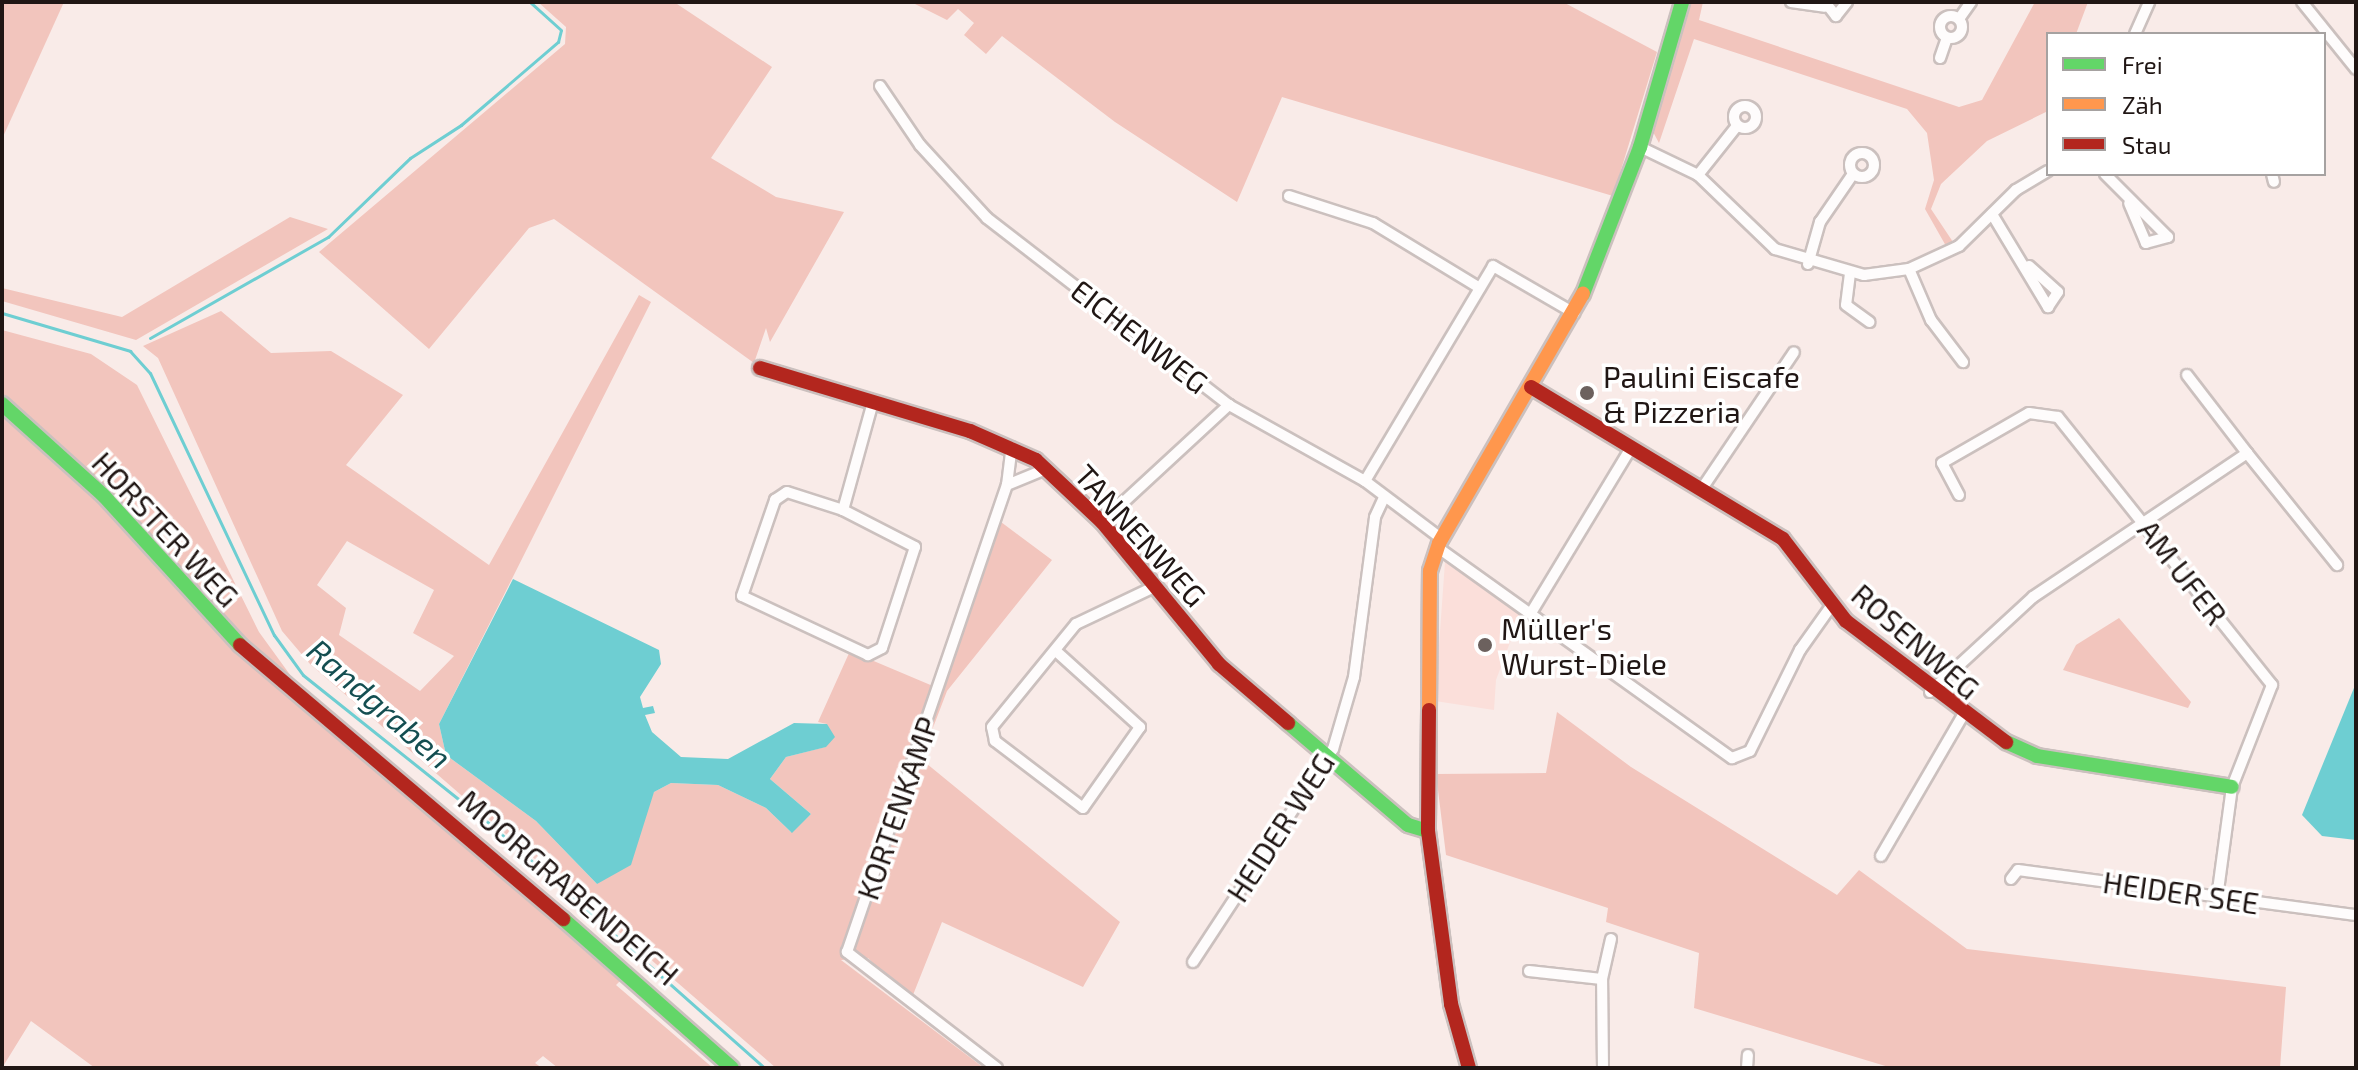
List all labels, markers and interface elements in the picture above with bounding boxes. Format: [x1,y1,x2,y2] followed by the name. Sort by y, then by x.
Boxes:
[2046,32,2326,176] legend
[2122,50,2163,79] text: Frei
[2122,90,2163,119] text: Zäh
[2122,130,2171,159] text: Stau
[1064,271,1216,401] street label: EICHENWEG
[1603,358,1800,428] place label: Paulini Eiscafe & Pizzeria
[1578,384,1596,402] marker: Paulini Eiscafe & Pizzeria
[85,444,247,614] street label: HORSTER WEG
[1068,457,1214,613] street label: TANNENWEG
[2131,512,2235,632] street label: AM UFER
[1845,576,1987,706] street label: ROSENWEG
[1501,610,1667,680] place label: Müller's Wurst-Diele
[300,630,460,776] water label: Randgraben
[1476,636,1494,654] marker: Müller's Wurst-Diele
[849,712,945,904] street label: KORTENKAMP
[1218,746,1342,908] street label: HEIDER WEG
[452,782,686,992] street label: MOORGRABENDEICH
[2101,863,2261,921] street label: HEIDER SEE

